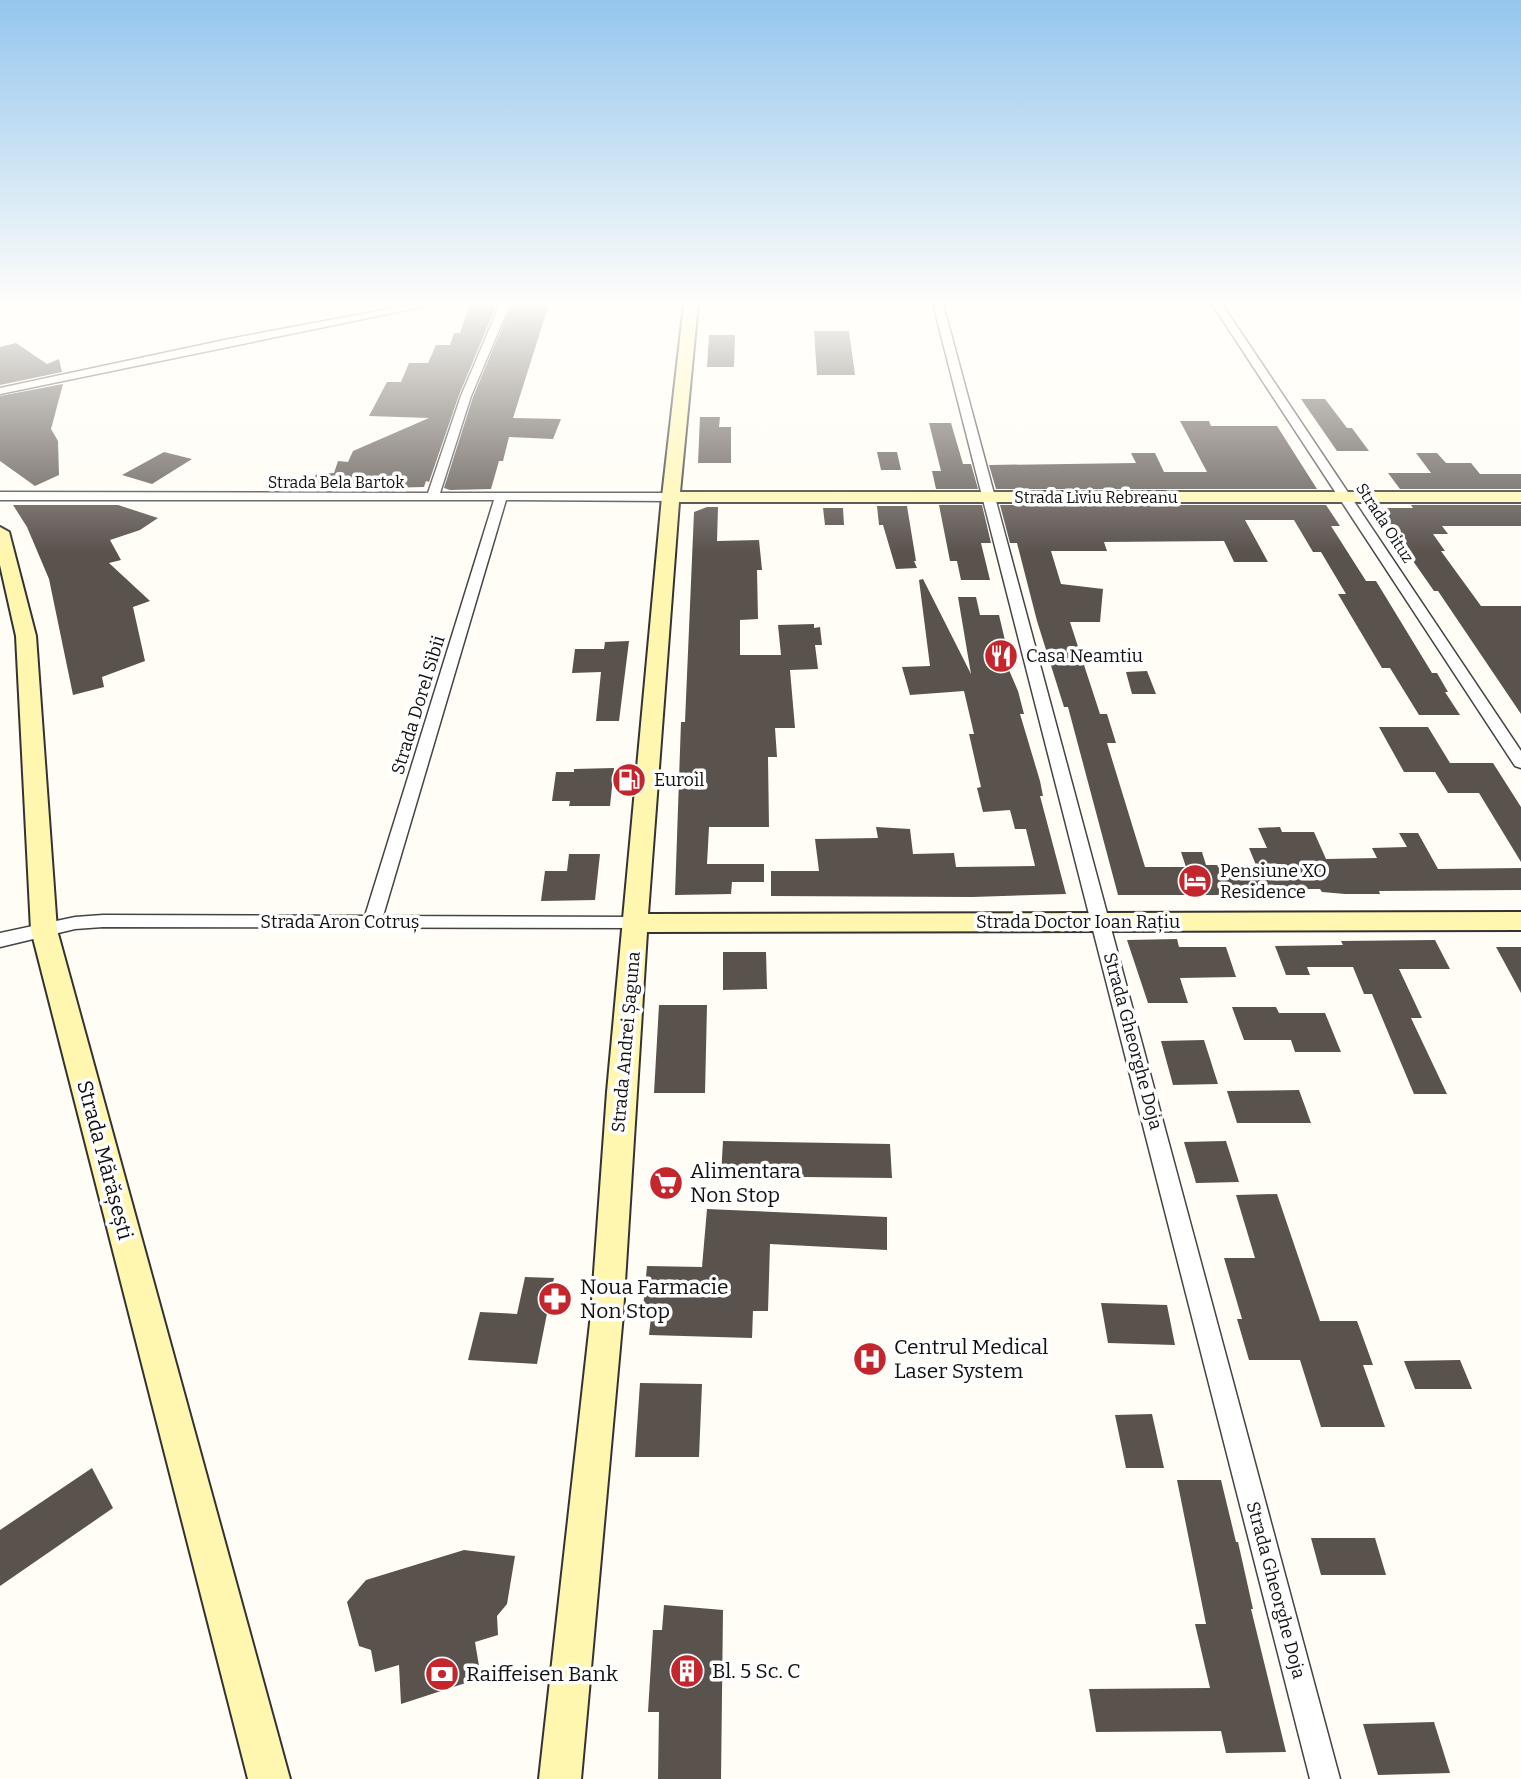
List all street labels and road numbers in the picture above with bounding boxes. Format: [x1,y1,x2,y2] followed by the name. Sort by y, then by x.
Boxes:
[268,473,404,492] street label: Strada Bela Bartok
[1352,479,1418,567] street label: Strada Oituz
[1014,488,1178,507] street label: Strada Liviu Rebreanu
[386,633,450,777] street label: Strada Dorel Sibii
[260,911,420,933] street label: Strada Aron Cotruș
[976,911,1180,933] street label: Strada Doctor Ioan Rațiu
[607,950,645,1133] street label: Strada Andrei Șaguna
[1099,950,1167,1132] street label: Strada Gheorghe Doja
[71,1078,139,1242] street label: Strada Mărășești
[1242,1499,1310,1681] street label: Strada Gheorghe Doja

